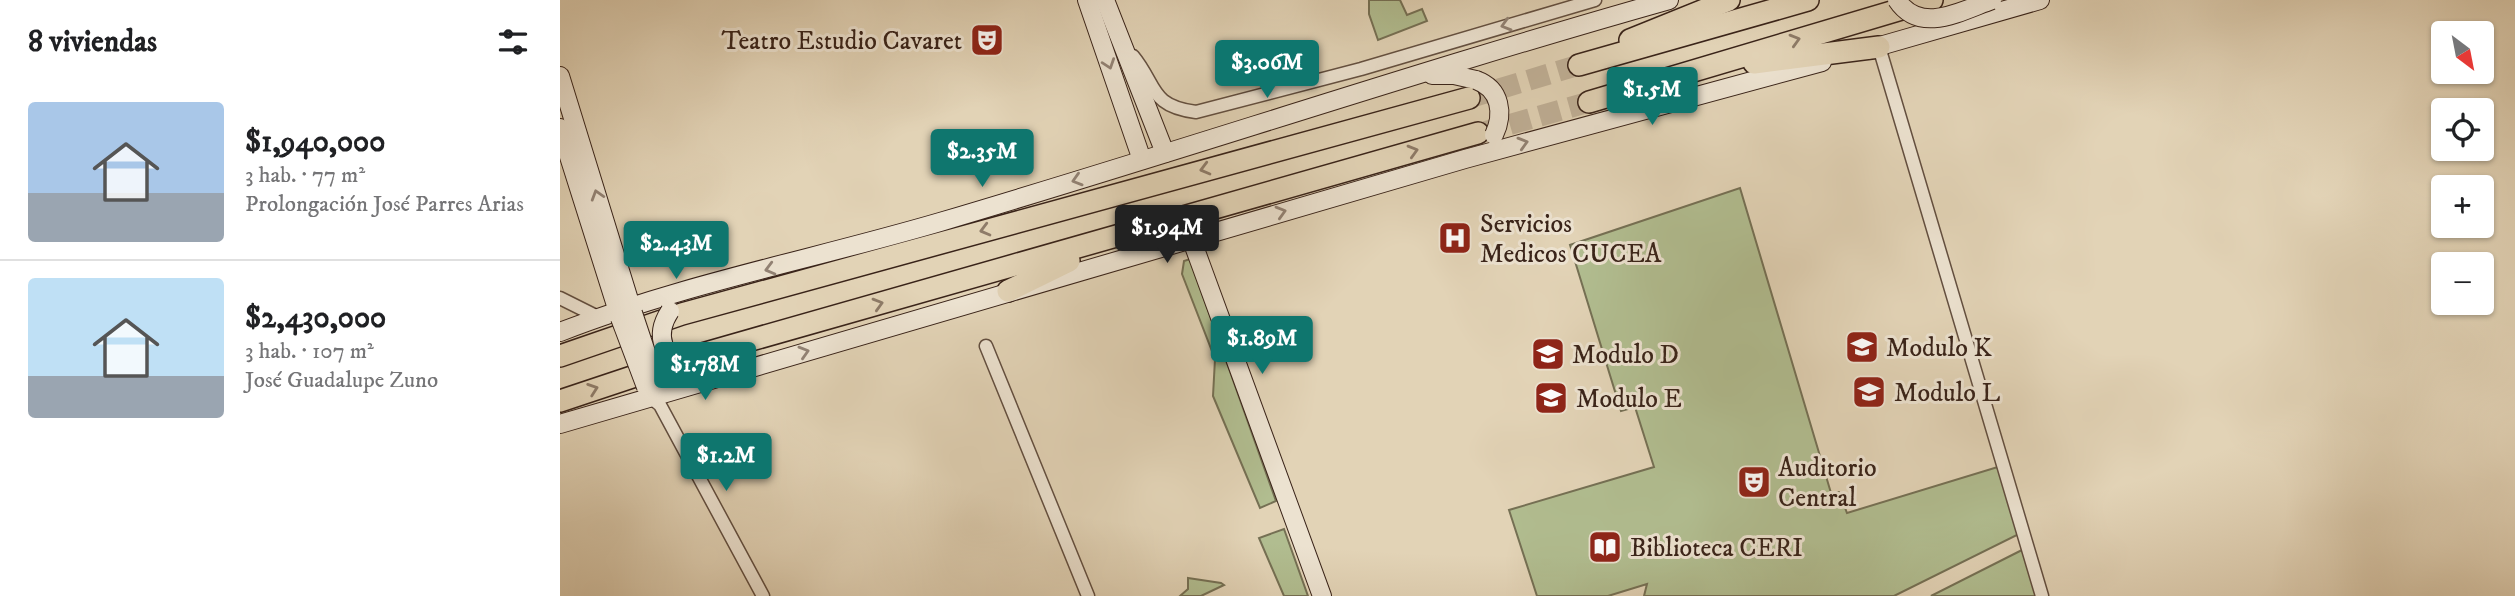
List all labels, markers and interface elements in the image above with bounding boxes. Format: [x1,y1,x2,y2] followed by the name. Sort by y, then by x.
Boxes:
[1500,17,1512,32] one-way arrow
[968,21,1006,59] theatre icon: Teatro Estudio Cavaret
[2431,21,2494,84] north arrow
[2431,21,2494,315] map controls
[494,23,532,61] icon: filters
[28,24,157,61] text: 8 viviendas
[722,25,962,58] place label: Teatro Estudio Cavaret
[1789,34,1801,49] one-way arrow
[1210,41,1324,100] pin: $3.06M
[1231,48,1303,77] text: $3.06M
[1101,58,1115,70] one-way arrow
[1603,68,1701,127] pin: $1.5M
[1623,75,1681,104] text: $1.5M
[2431,98,2494,161] button: locate
[245,124,385,161] text: $1,940,000
[84,130,168,214] icon: home
[925,130,1039,189] pin: $2.35M
[1517,136,1529,151] one-way arrow
[947,137,1017,166] text: $2.35M
[1406,145,1418,160] one-way arrow
[245,161,365,190] text: 3 hab. · 77 m²
[1199,161,1211,176] one-way arrow
[1071,172,1083,187] one-way arrow
[2431,175,2494,238] button: +
[591,189,606,201] one-way arrow
[245,190,524,219] text: Prolongación José Parres Arias
[1110,205,1224,265] pin: $1.94M
[1274,206,1286,221] one-way arrow
[1480,208,1662,271] place label: Servicios Medicos CUCEA
[1131,213,1203,242] text: $1.94M
[1436,219,1474,257] hospital icon: Servicios Medicos CUCEA
[619,222,733,281] pin: $2.43M
[980,222,992,236] one-way arrow
[640,229,712,258] text: $2.43M
[2431,252,2494,315] button: −
[764,261,776,275] one-way arrow
[872,297,884,312] one-way arrow
[245,300,386,337] text: $2,430,000
[84,306,168,390] icon: home
[1205,316,1319,376] pin: $1.89M
[1227,324,1297,353] text: $1.89M
[1843,328,1881,366] school or university icon: Modulo K
[1886,332,1992,365] place label: Modulo K
[1529,335,1567,373] school or university icon: Modulo D
[245,337,374,366] text: 3 hab. · 107 m²
[1572,339,1679,372] place label: Modulo D
[648,342,762,402] pin: $1.78M
[797,345,809,360] one-way arrow
[670,350,740,379] text: $1.78M
[245,366,438,395] text: José Guadalupe Zuno
[1850,373,1888,411] school or university icon: Modulo L
[1894,377,2000,410] place label: Modulo L
[1532,379,1570,417] school or university icon: Modulo E
[587,383,599,397] one-way arrow
[1576,383,1682,416] place label: Modulo E
[677,434,775,493] pin: $1.2M
[697,441,755,470] text: $1.2M
[1778,452,1877,515] place label: Auditorio Central
[1735,463,1773,501] theatre icon: Auditorio Central
[1586,528,1624,566] library icon: Biblioteca CERI
[1630,532,1803,565] place label: Biblioteca CERI

